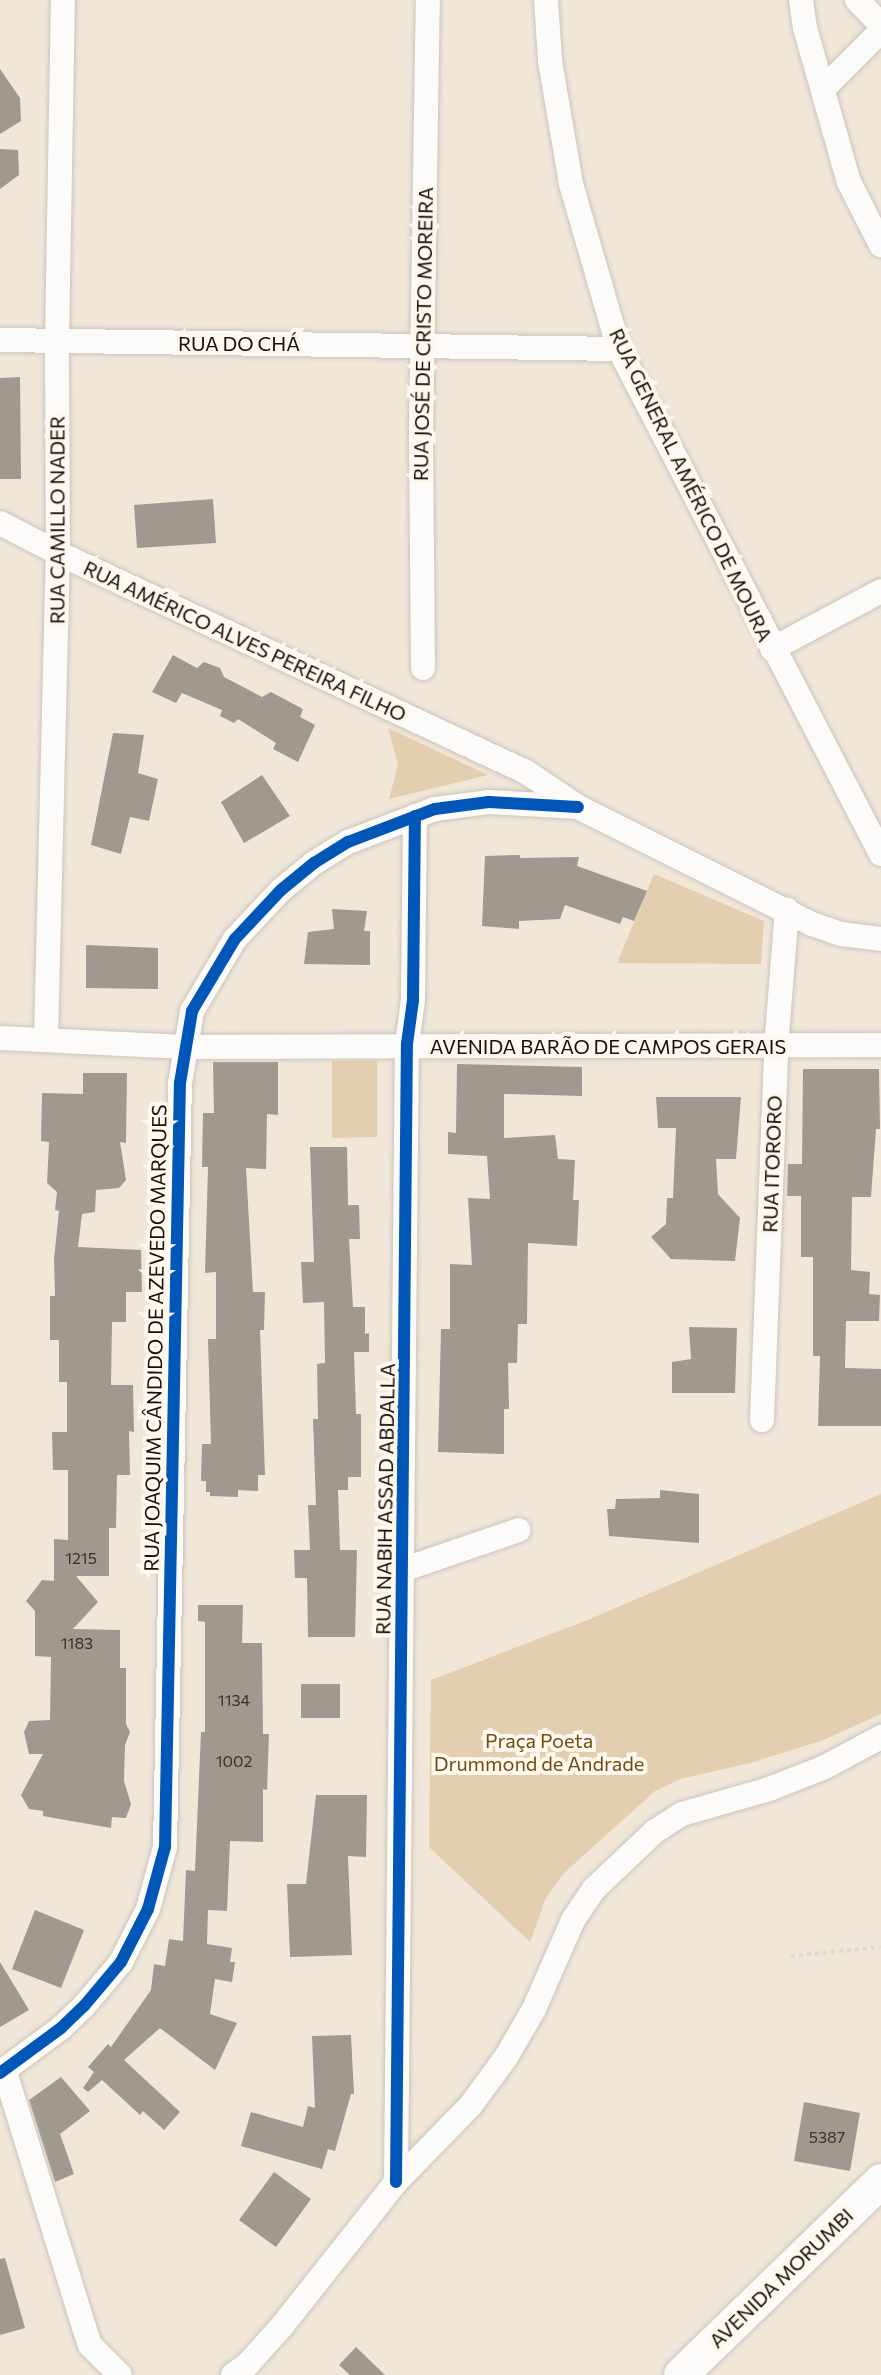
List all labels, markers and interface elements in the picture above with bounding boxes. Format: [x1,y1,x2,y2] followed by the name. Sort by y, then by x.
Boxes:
[408,187,438,481] street label: RUA JOSÉ DE CRISTO MOREIRA
[604,324,778,646] street label: RUA GENERAL AMÉRICO DE MOURA
[178,331,300,355] street label: RUA DO CHÁ
[45,416,69,624] street label: RUA CAMILLO NADER
[80,555,410,727] street label: RUA AMÉRICO ALVES PEREIRA FILHO
[430,1034,786,1058] street label: AVENIDA BARÃO DE CAMPOS GERAIS
[758,1095,786,1233] street label: RUA ITORORO
[139,1104,171,1572] street label: RUA JOAQUIM CÂNDIDO DE AZEVEDO MARQUES
[371,1363,399,1635] street label: RUA NABIH ASSAD ABDALLA
[65,1548,97,1568] house number: 1215
[61,1633,93,1653] house number: 1183
[218,1690,250,1710] house number: 1134
[434,1729,644,1776] park label: Praça Poeta Drummond de Andrade
[216,1751,252,1771] house number: 1002
[809,2127,845,2147] house number: 5387
[704,2203,858,2353] street label: AVENIDA MORUMBI

